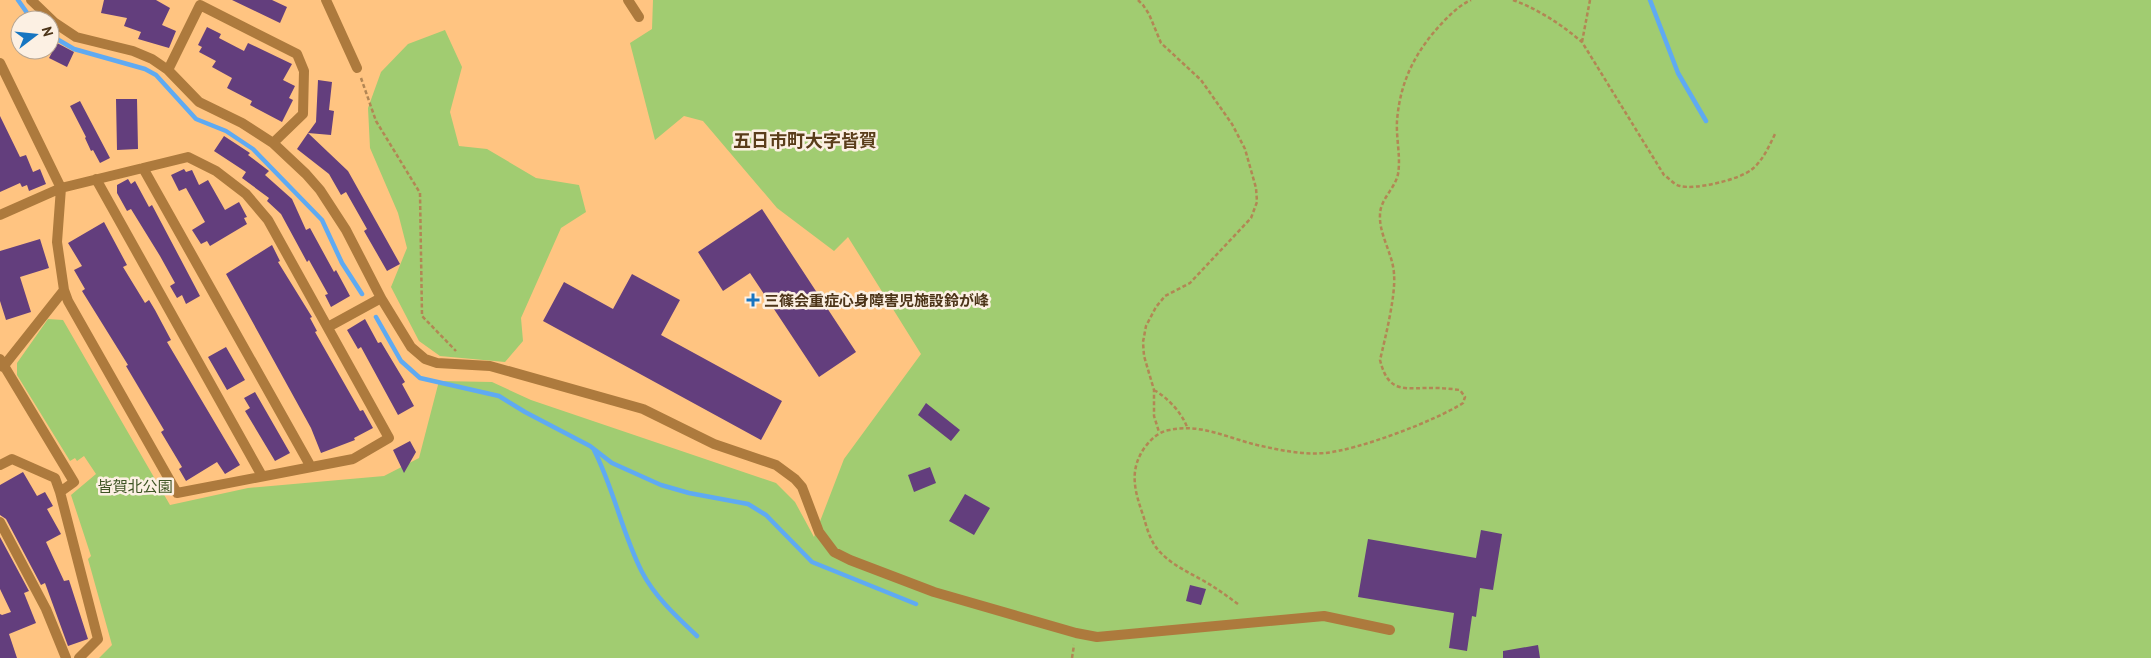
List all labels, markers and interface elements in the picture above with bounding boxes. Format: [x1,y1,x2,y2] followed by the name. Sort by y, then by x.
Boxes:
[10,10,60,60] north arrow
[38,25,57,38] text: N
[733,129,877,152] district label: 五日市町大字皆賀
[764,291,989,310] place label: 三篠会重症心身障害児施設鈴が峰
[746,293,760,307] marker: 三篠会重症心身障害児施設鈴が峰
[97,477,173,496] park label: 皆賀北公園

